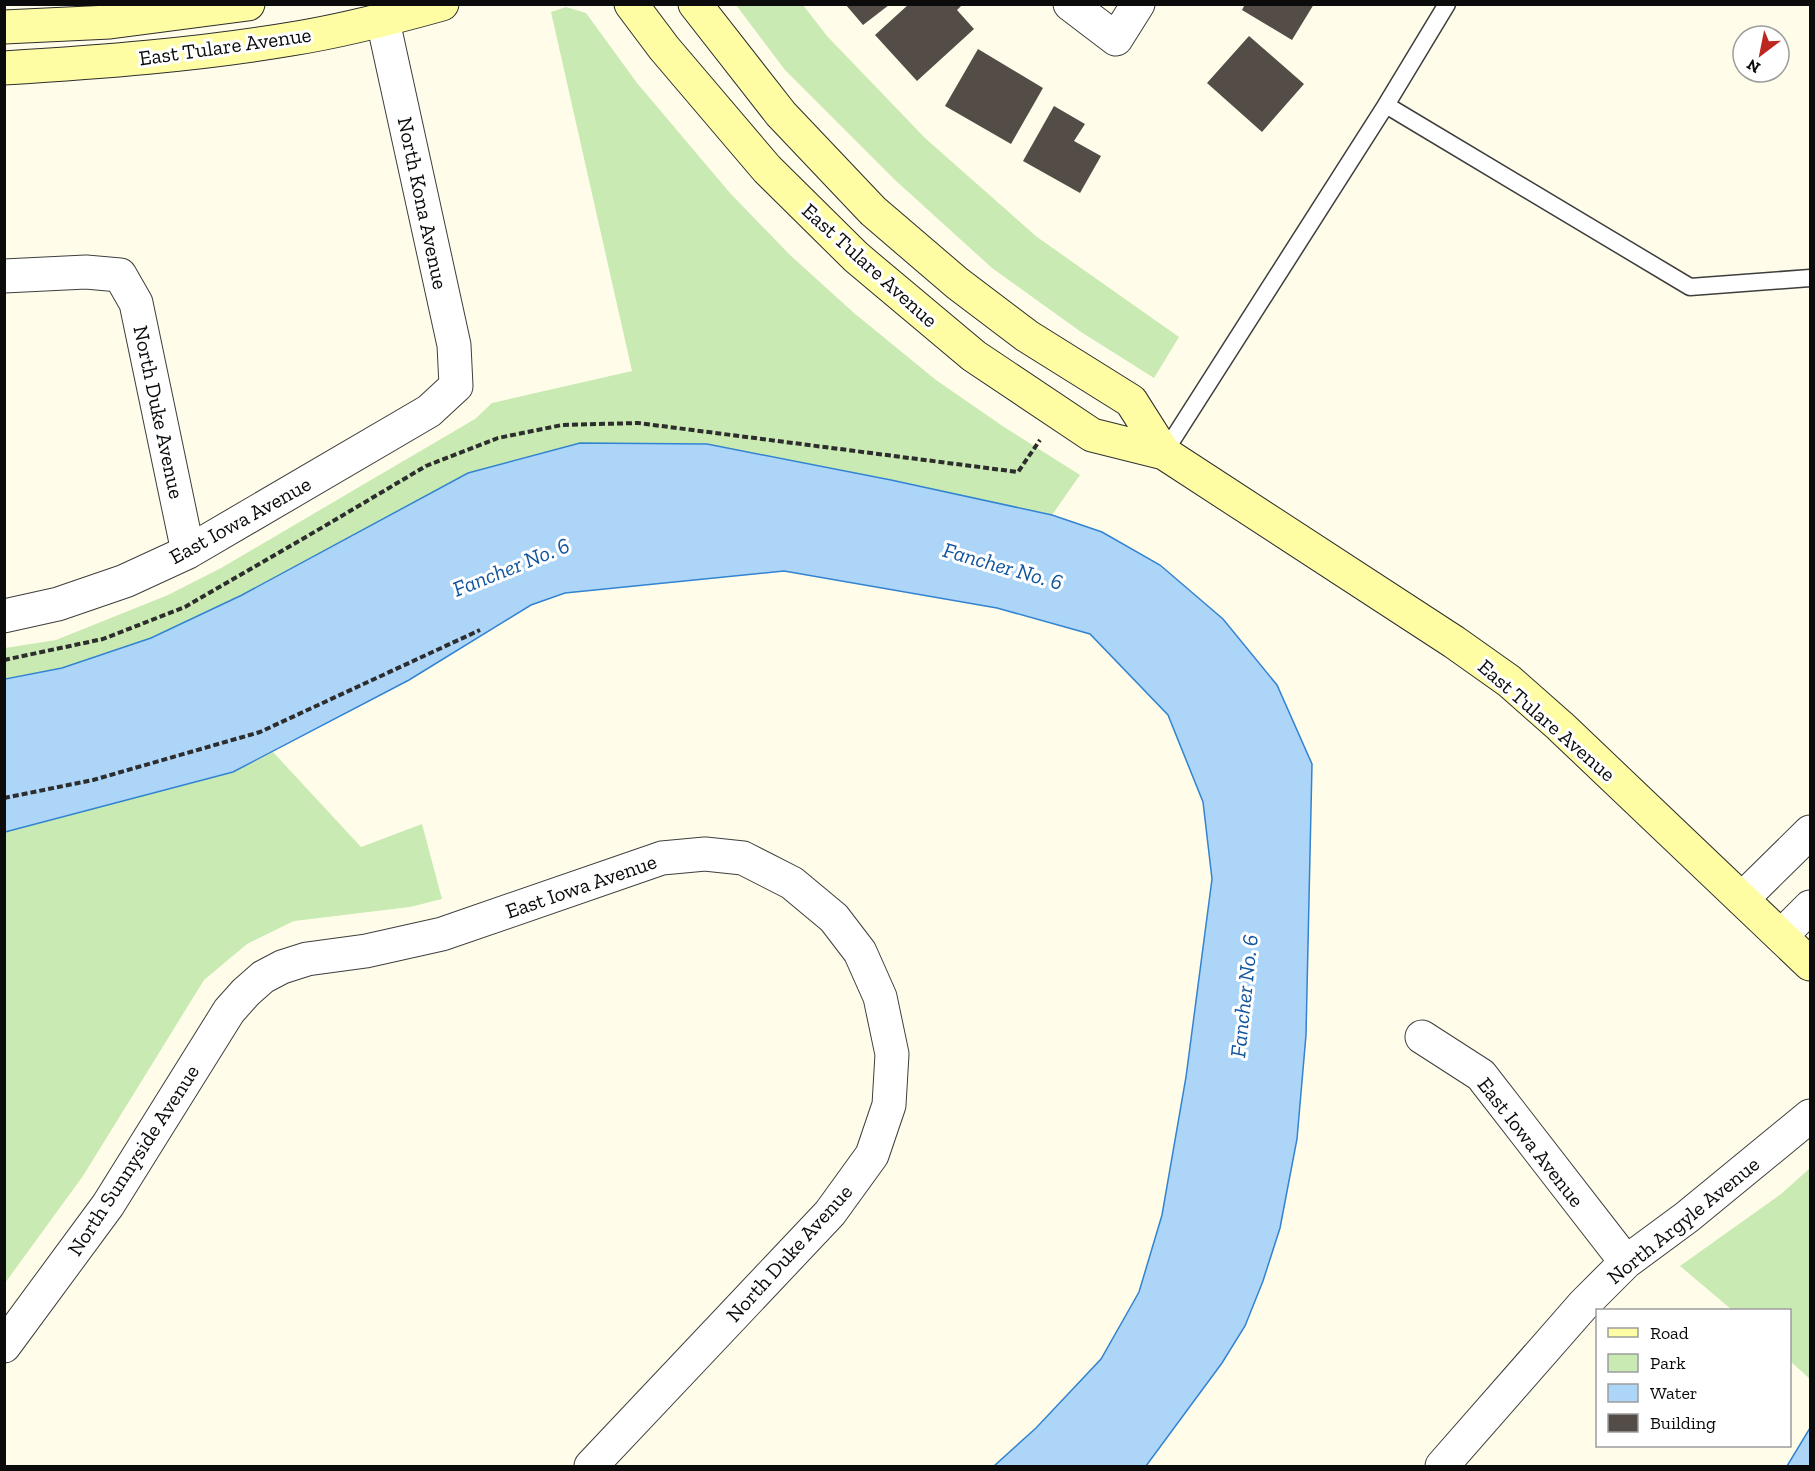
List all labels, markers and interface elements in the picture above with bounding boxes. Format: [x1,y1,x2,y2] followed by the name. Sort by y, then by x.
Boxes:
[137,22,313,70] street label: East Tulare Avenue
[1731,24,1791,84] north arrow
[1743,55,1764,78] text: N
[393,115,453,292] street label: North Kona Avenue
[797,198,943,333] street label: East Tulare Avenue
[128,323,190,501] street label: North Duke Avenue
[165,471,315,569] street label: East Iowa Avenue
[449,531,573,603] water label: Fancher No. 6
[940,536,1066,596] water label: Fancher No. 6
[1473,654,1621,787] street label: East Tulare Avenue
[502,848,660,924] street label: East Iowa Avenue
[1224,933,1264,1059] water label: Fancher No. 6
[62,1060,204,1260] street label: North Sunnyside Avenue
[1473,1072,1590,1212] street label: East Iowa Avenue
[1602,1151,1764,1289] street label: North Argyle Avenue
[721,1179,857,1327] street label: North Duke Avenue
[1596,1309,1791,1447] legend
[1650,1322,1689,1344] text: Road
[1650,1352,1686,1374] text: Park
[1650,1382,1697,1404] text: Water
[1650,1412,1716,1434] text: Building

